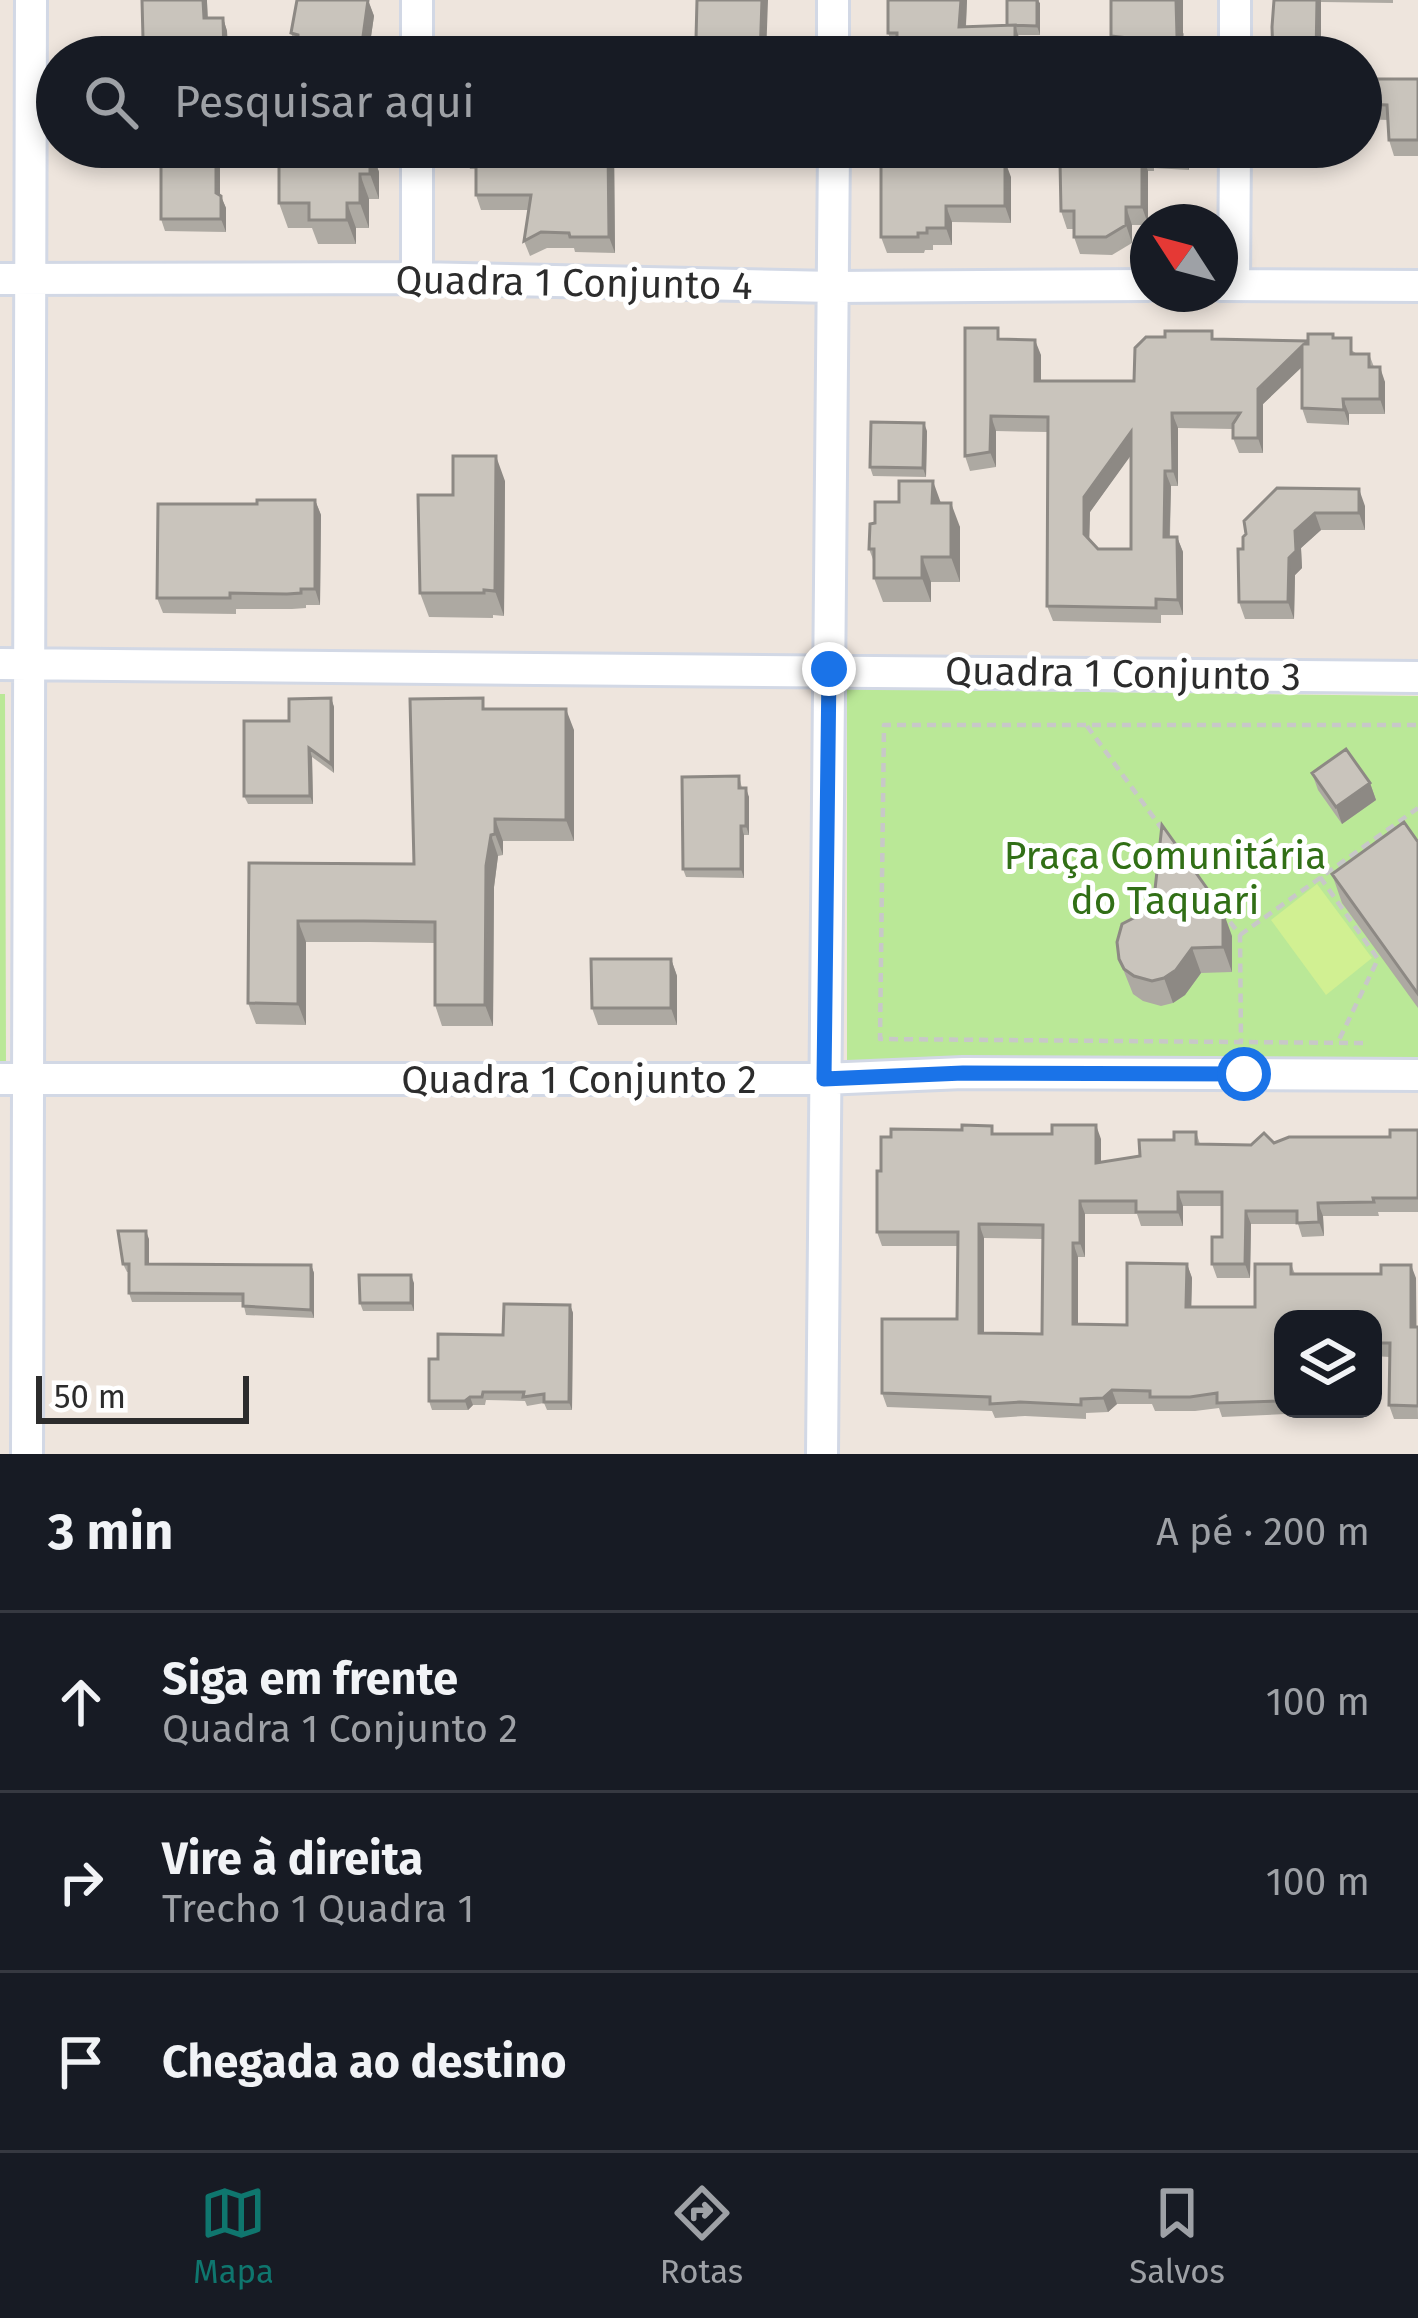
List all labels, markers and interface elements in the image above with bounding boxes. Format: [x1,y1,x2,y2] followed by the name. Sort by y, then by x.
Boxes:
[36,36,1382,168] search box
[78,69,144,135] icon: search
[174,75,475,129] text: Pesquisar aqui
[1130,204,1238,312] north arrow
[395,257,753,309] street label: Quadra 1 Conjunto 4
[802,642,856,696] route end
[945,648,1301,700] street label: Quadra 1 Conjunto 3
[1004,833,1326,924] park label: Praça Comunitária do Taquari
[1217,1047,1271,1101] route start
[401,1057,757,1103] street label: Quadra 1 Conjunto 2
[1274,1310,1382,1418] map controls
[1274,1310,1382,1418] button: layers
[36,1370,249,1423] scale bar
[54,1377,126,1417] text: 50 m
[48,1501,174,1563] text: 3 min
[1156,1509,1370,1555] text: A pé · 200 m
[162,1652,458,1706] text: Siga em frente
[48,1669,114,1735] icon: ahead
[1266,1679,1370,1725] text: 100 m
[162,1706,518,1752] text: Quadra 1 Conjunto 2
[162,1832,423,1886] text: Vire à direita
[48,1849,114,1915] icon: right
[1266,1859,1370,1905] text: 100 m
[162,1886,474,1932] text: Trecho 1 Quadra 1
[48,2029,114,2095] icon: arrive
[162,2035,566,2089] text: Chegada ao destino
[193,2180,274,2292] tab: Mapa
[660,2180,743,2292] tab: Rotas
[1129,2180,1225,2292] tab: Salvos

